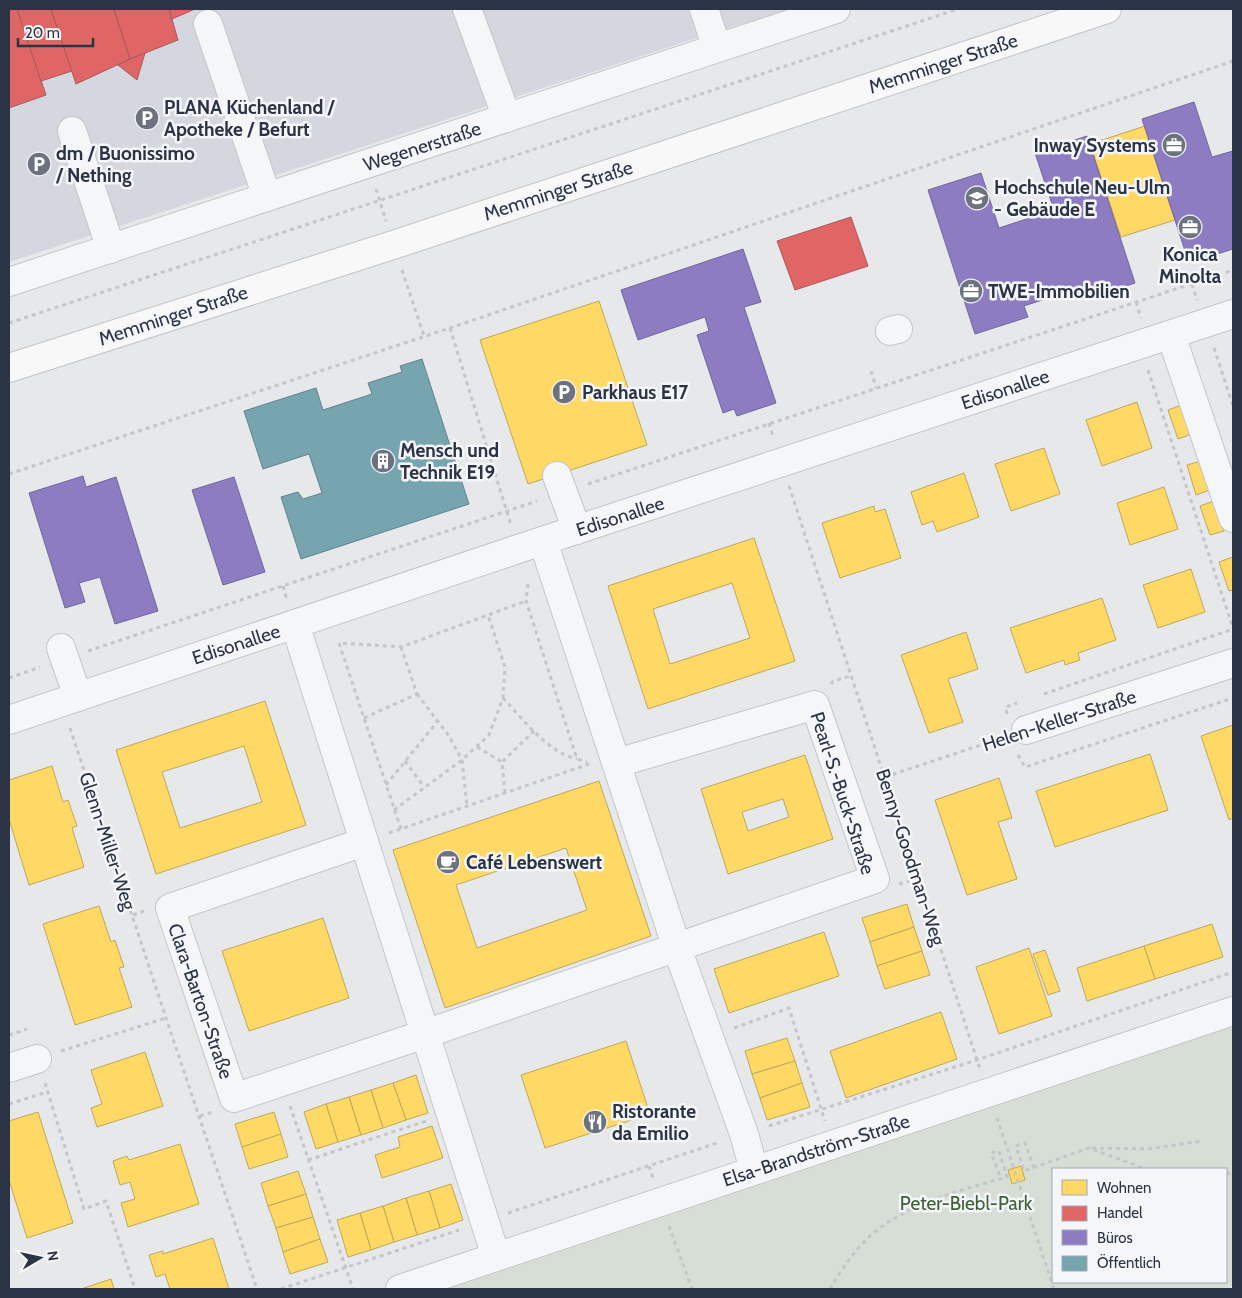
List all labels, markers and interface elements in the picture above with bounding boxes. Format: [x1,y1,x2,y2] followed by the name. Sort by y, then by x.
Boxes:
[18,15,92,47] scale bar
[25,24,60,42] text: 20 m
[866,28,1021,98] street label: Memminger Straße
[164,96,336,141] place label: PLANA Küchenland / Apotheke / Befurt
[134,105,160,131] parking icon: PLANA Küchenland / Apotheke / Befurt
[360,117,484,176] street label: Wegenerstraße
[1161,132,1187,158] office icon: Inway Systems
[1033,134,1156,157] place label: Inway Systems
[55,142,195,187] place label: dm / Buonissimo / Nething
[26,151,52,177] parking icon: dm / Buonissimo / Nething
[481,155,636,225] street label: Memminger Straße
[994,176,1170,221] place label: Hochschule Neu-Ulm - Gebäude E
[964,185,990,211] school or university icon: Hochschule Neu-Ulm - Gebäude E
[1177,214,1203,240] office icon: Konica Minolta
[1159,243,1222,288] place label: Konica Minolta
[958,278,984,304] office icon: TWE-Immobilien
[96,280,251,350] street label: Memminger Straße
[988,280,1130,303] place label: TWE-Immobilien
[958,364,1052,415] street label: Edisonallee
[551,379,577,405] parking icon: Parkhaus E17
[582,381,688,404] place label: Parkhaus E17
[400,439,499,484] place label: Mensch und Technik E19
[370,448,396,474] building icon: Mensch und Technik E19
[573,491,667,542] street label: Edisonallee
[189,619,283,670] street label: Edisonallee
[979,685,1139,756] street label: Helen-Keller-Straße
[805,709,880,878] street label: Pearl-S.-Buck-Straße
[871,766,950,949] street label: Benny-Goodman-Weg
[74,769,141,914] street label: Glenn-Miller-Weg
[435,849,461,875] cafe icon: Café Lebenswert
[466,851,602,874] place label: Café Lebenswert
[163,920,238,1082] street label: Clara-Barton-Straße
[612,1100,696,1145] place label: Ristorante da Emilio
[582,1109,608,1135] restaurant icon: Ristorante da Emilio
[720,1109,913,1192] street label: Elsa-Brandström-Straße
[1052,1168,1227,1283] legend
[1097,1179,1151,1197] text: Wohnen
[900,1192,1033,1215] park label: Peter-Biebl-Park
[1097,1204,1143,1222] text: Handel
[1097,1229,1133,1247] text: Büros
[15,1233,65,1283] north arrow
[43,1250,63,1262] text: N
[1097,1254,1161,1272] text: Öffentlich

